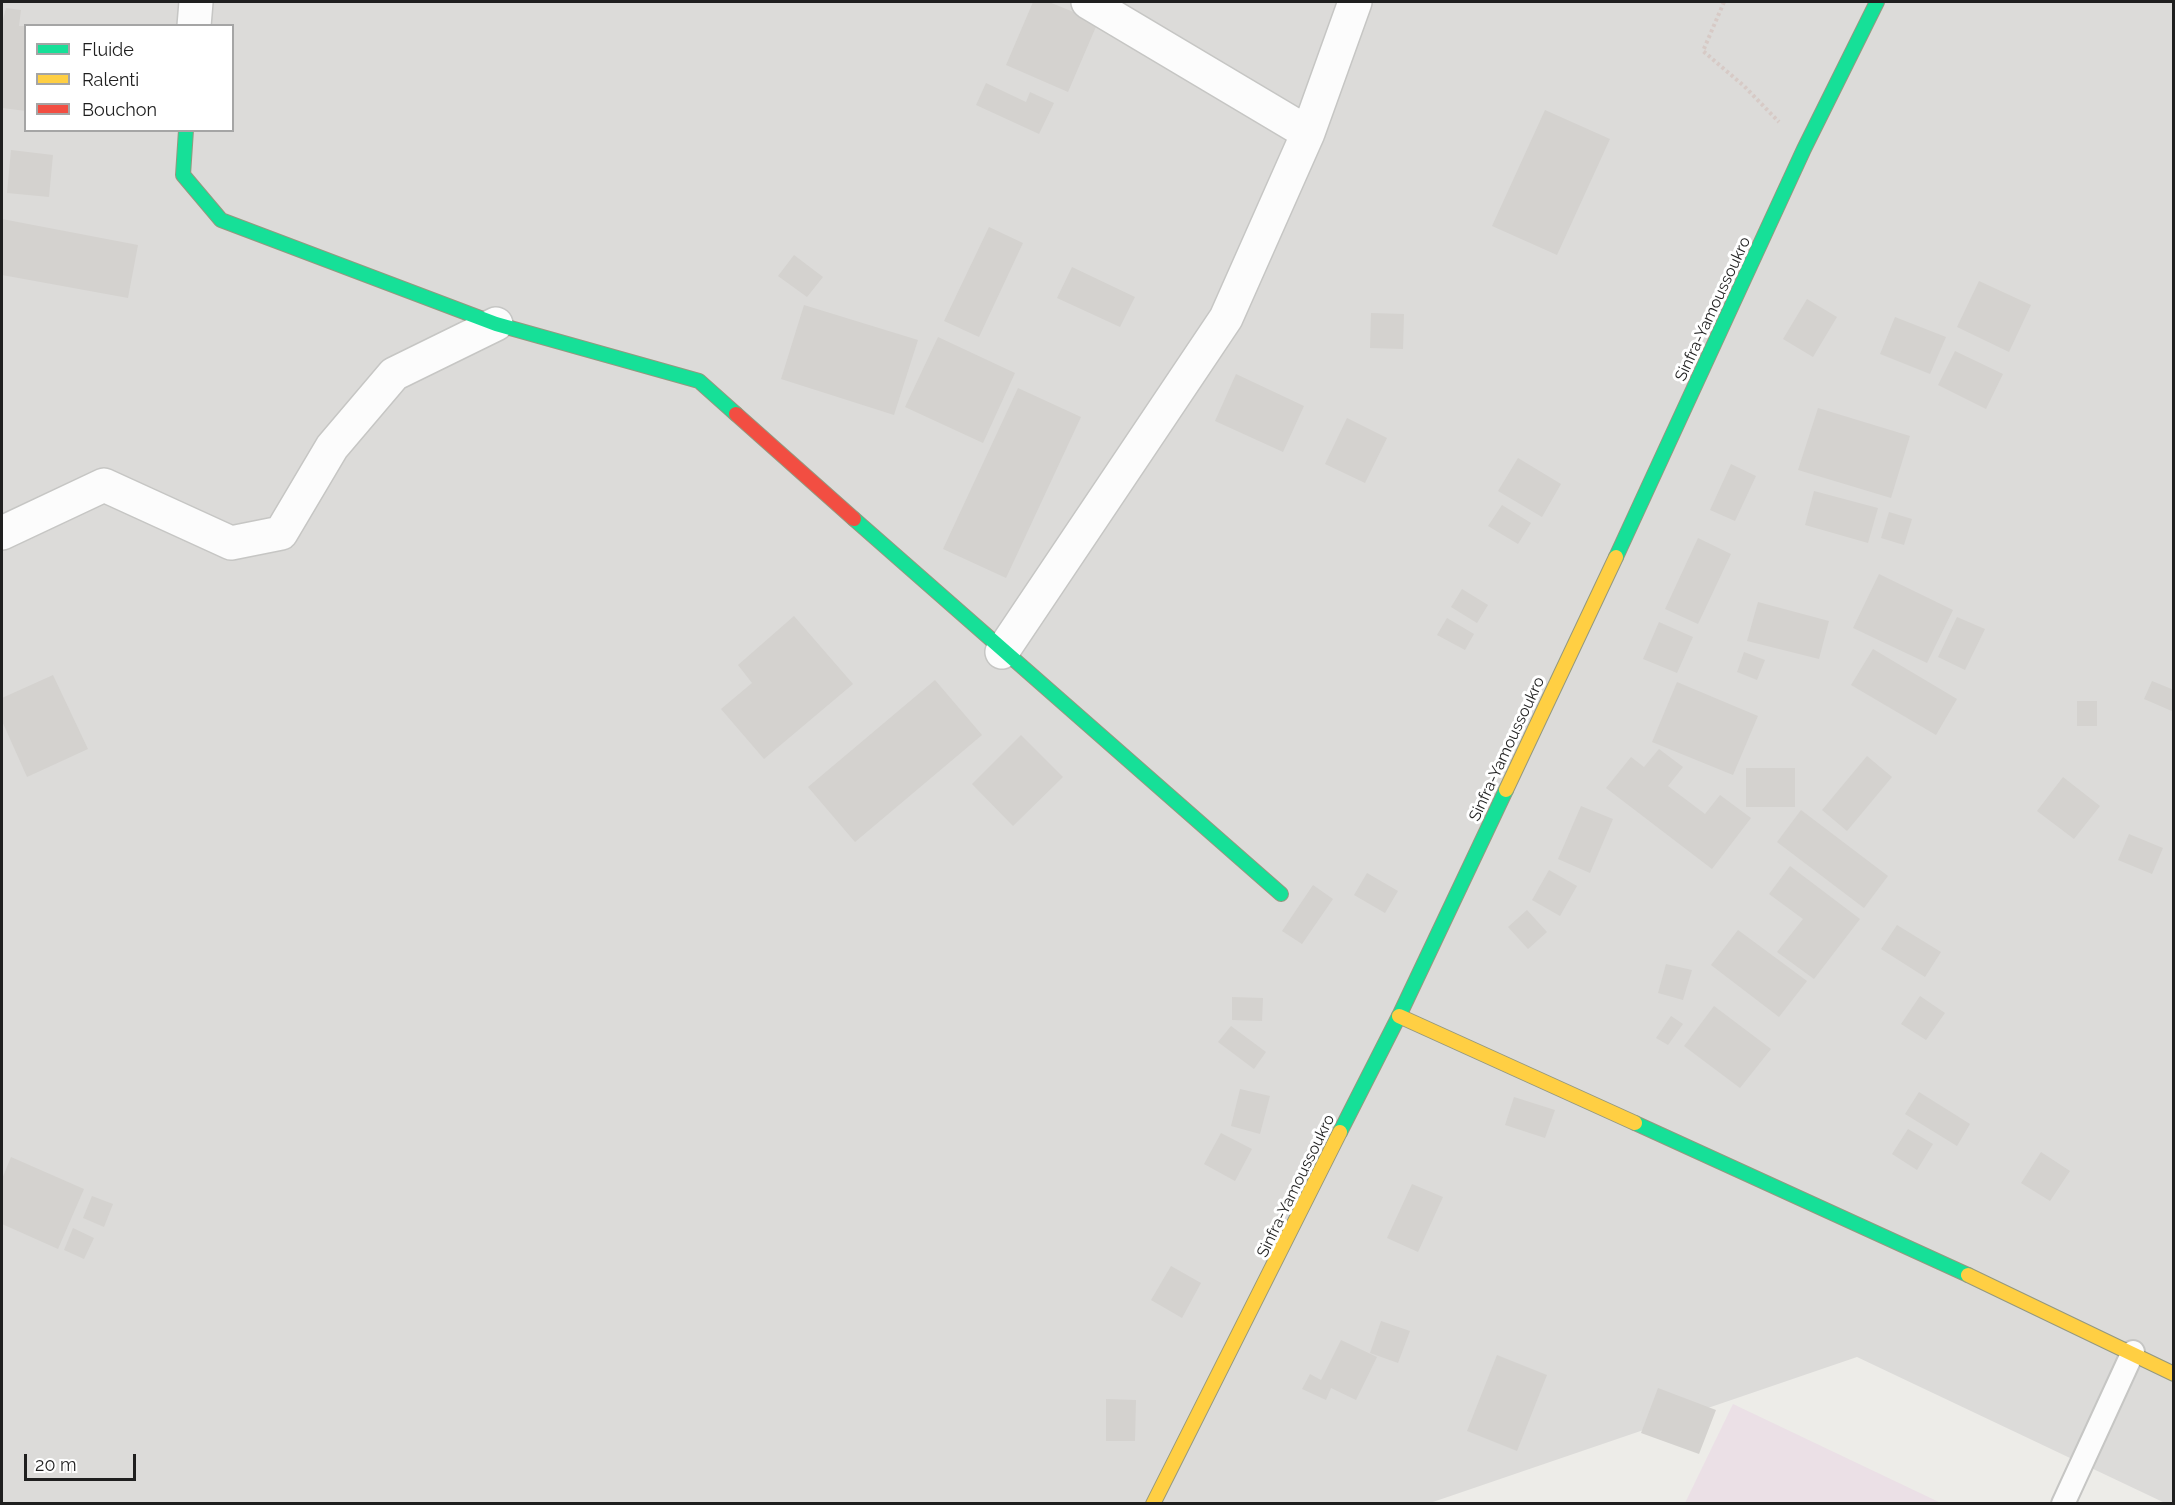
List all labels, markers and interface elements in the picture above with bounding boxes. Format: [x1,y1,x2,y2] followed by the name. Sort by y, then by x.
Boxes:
[24,24,234,132] legend
[82,39,134,60] text: Fluide
[82,69,139,90] text: Ralenti
[82,99,157,120] text: Bouchon
[1671,234,1755,384] street label: Sinfra-Yamoussoukro
[1465,674,1549,824] street label: Sinfra-Yamoussoukro
[1253,1111,1339,1261] street label: Sinfra-Yamoussoukro
[27,1442,140,1480] scale bar
[35,1454,77,1475] text: 20 m

